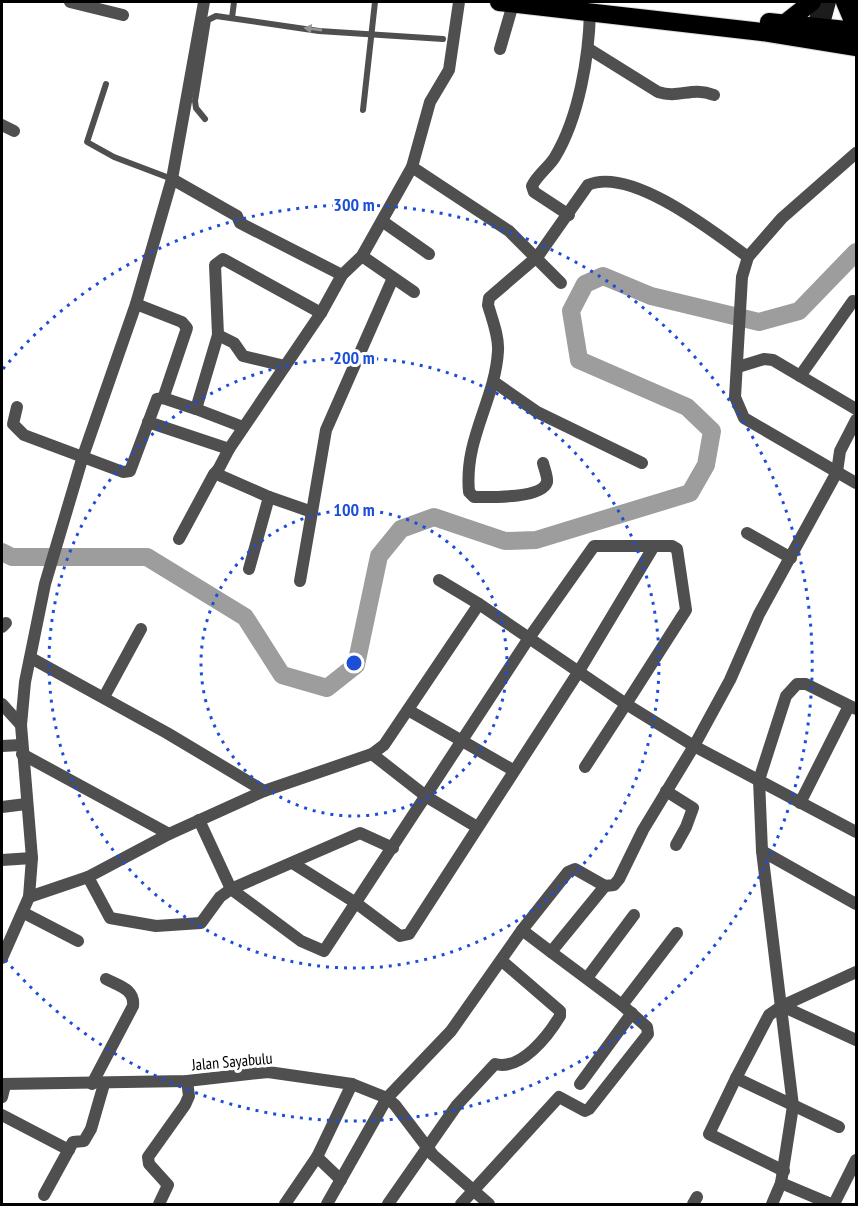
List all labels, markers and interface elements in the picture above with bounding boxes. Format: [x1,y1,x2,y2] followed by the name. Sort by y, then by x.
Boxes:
[303,25,322,34] one-way arrow
[333,193,375,216] text: 300 m
[333,346,375,369] text: 200 m
[333,498,375,521] text: 100 m
[344,653,364,673] centre of rings
[190,1048,273,1075] street label: Jalan Sayabulu

